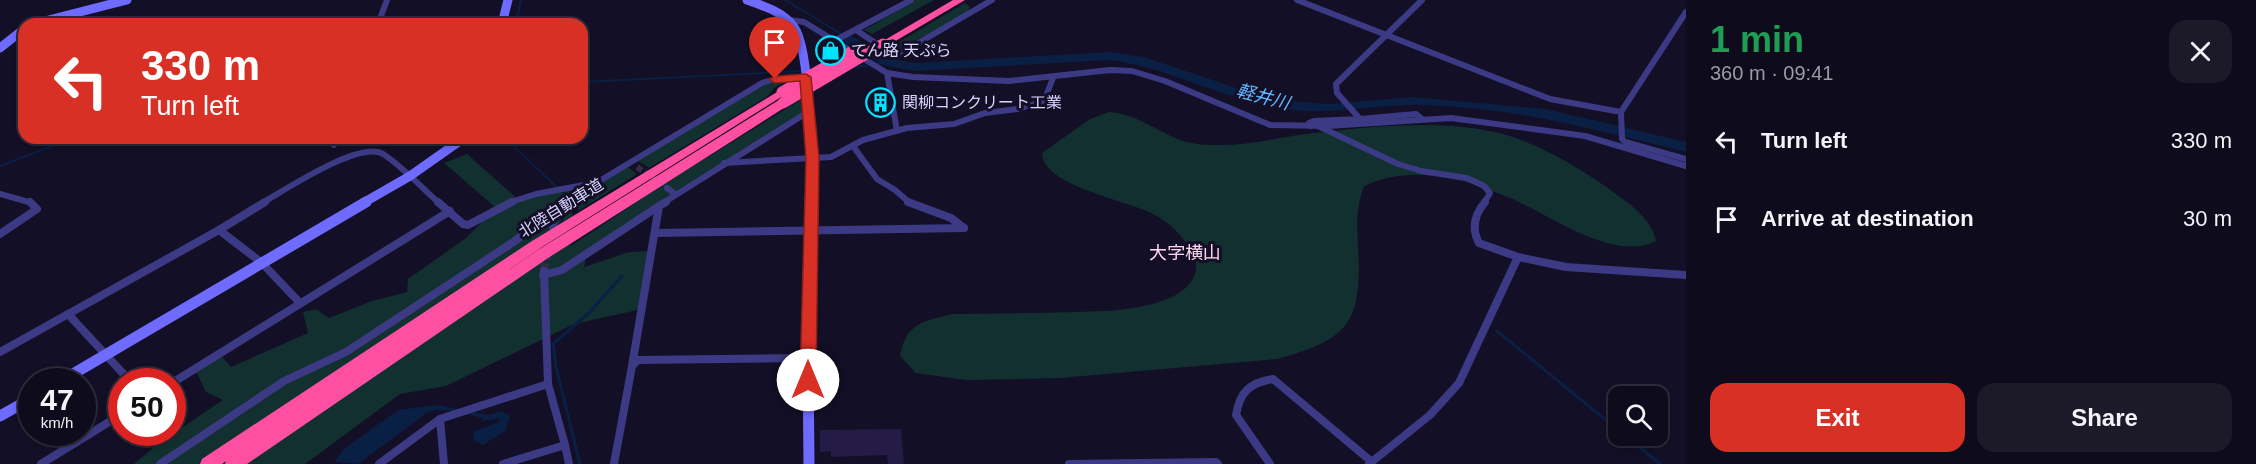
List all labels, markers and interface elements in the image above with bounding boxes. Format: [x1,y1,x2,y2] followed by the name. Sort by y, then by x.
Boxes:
[749,17,800,79] pin
[1710,19,1804,60] text: 1 min
[2169,20,2232,83] button: close
[758,26,791,59] icon: arrive
[814,34,846,66] shop icon: てん路 天ぷら
[42,42,120,120] icon: left
[141,42,260,89] text: 330 m
[851,42,951,59] place label: てん路 天ぷら
[1710,62,1833,84] text: 360 m · 09:41
[1234,80,1294,114] water label: 軽井川
[865,86,897,118] building icon: 関柳コンクリート工業
[141,91,239,121] text: Turn left
[902,94,1062,111] place label: 関柳コンクリート工業
[1710,125,1743,158] icon: left
[1761,128,1847,153] text: Turn left
[2171,128,2232,153] text: 330 m
[516,175,606,241] street label: 北陸自動車道
[1710,203,1743,236] icon: arrive
[1761,206,1974,231] text: Arrive at destination
[2183,206,2232,231] text: 30 m
[1149,243,1221,263] district label: 大字横山
[776,348,840,412] position arrow
[108,368,186,446] speed limit sign: 50
[40,383,74,416] text: 47
[1710,383,1965,452] button: Exit
[1977,383,2232,452] button: Share
[1608,386,1668,446] map controls
[1608,386,1668,446] button: search
[41,414,73,431] text: km/h

